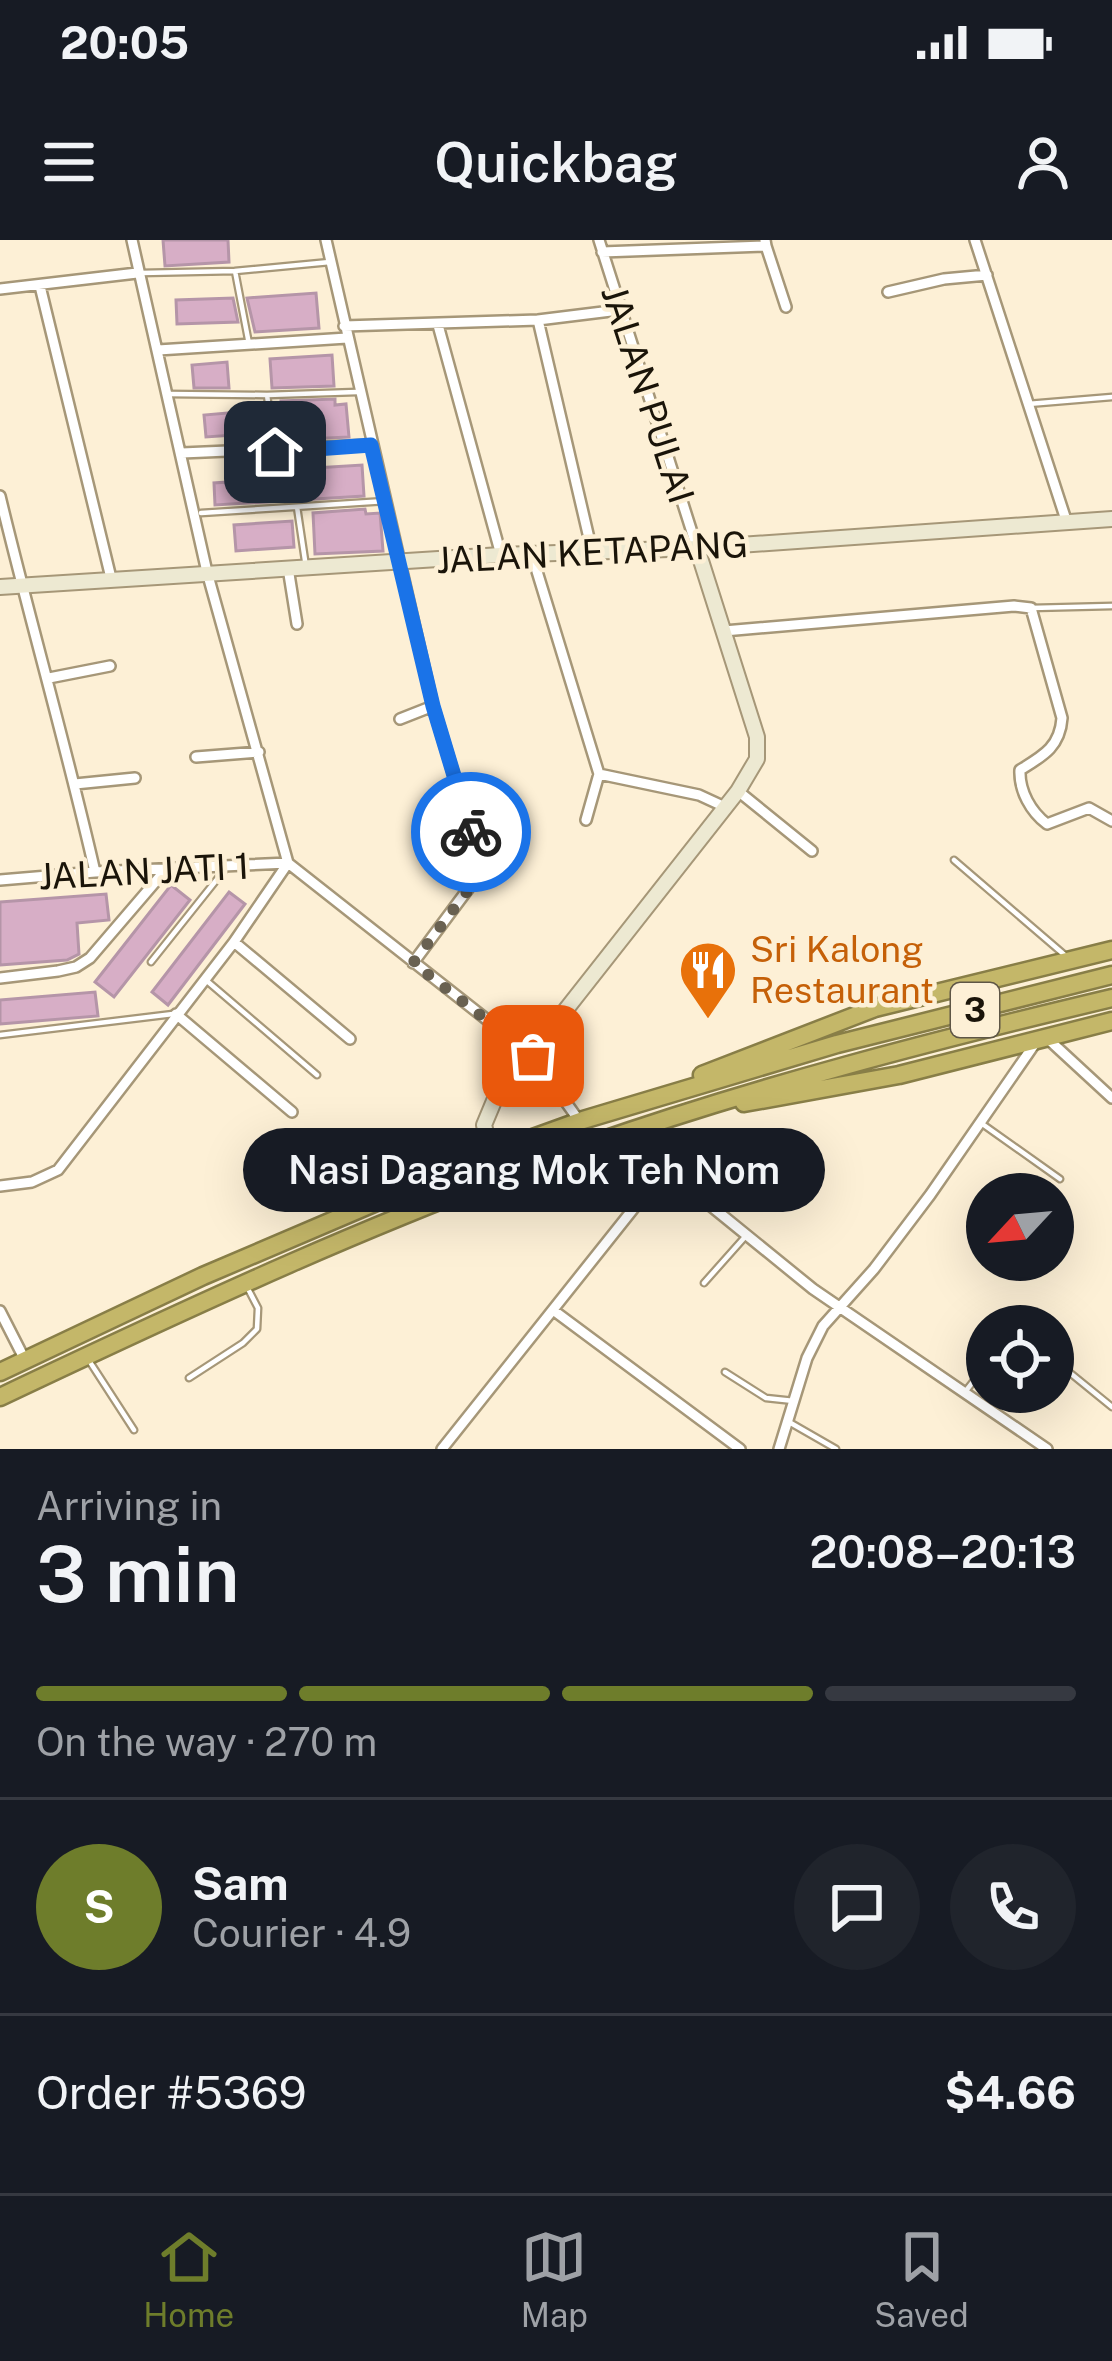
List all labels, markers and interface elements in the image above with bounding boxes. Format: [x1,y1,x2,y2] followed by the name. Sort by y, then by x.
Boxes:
[60,16,189,69] text: 20:05
[36,129,102,195] icon: menu
[1010,129,1076,195] icon: person
[434,131,678,194] text: Quickbag
[593,280,703,508] street label: JALAN PULAI
[224,401,326,503] pin
[242,419,308,485] icon: home
[435,523,749,581] street label: JALAN KETAPANG
[411,772,531,892] courier
[438,799,504,865] icon: bike
[37,845,251,897] street label: JALAN JATI 1
[750,928,934,1011] place label: Sri Kalong Restaurant
[677,939,739,1021] restaurant icon: Sri Kalong Restaurant
[951,983,999,1037] road number: 3
[482,1005,584,1107] pin
[500,1023,566,1089] icon: bag
[242,1128,824,1212] callout: Nasi Dagang Mok Teh Nom
[288,1147,780,1193] text: Nasi Dagang Mok Teh Nom
[966,1173,1074,1281] north arrow
[966,1173,1074,1413] map controls
[966,1305,1074,1413] button: locate
[36,1483,222,1529] text: Arriving in
[810,1525,1076,1578] text: 20:08–20:13
[36,1528,240,1620] text: 3 min
[36,1719,377,1765] text: On the way · 270 m
[794,1844,920,1970] button: chat
[950,1844,1076,1970] button: phone
[192,1857,289,1910] text: Sam
[83,1880,115,1933] text: S
[192,1910,411,1956] text: Courier · 4.9
[36,2066,307,2119] text: Order #5369
[944,2066,1076,2119] text: $4.66
[143,2224,234,2334] tab: Home
[521,2224,588,2334] tab: Map
[874,2224,969,2334] tab: Saved

